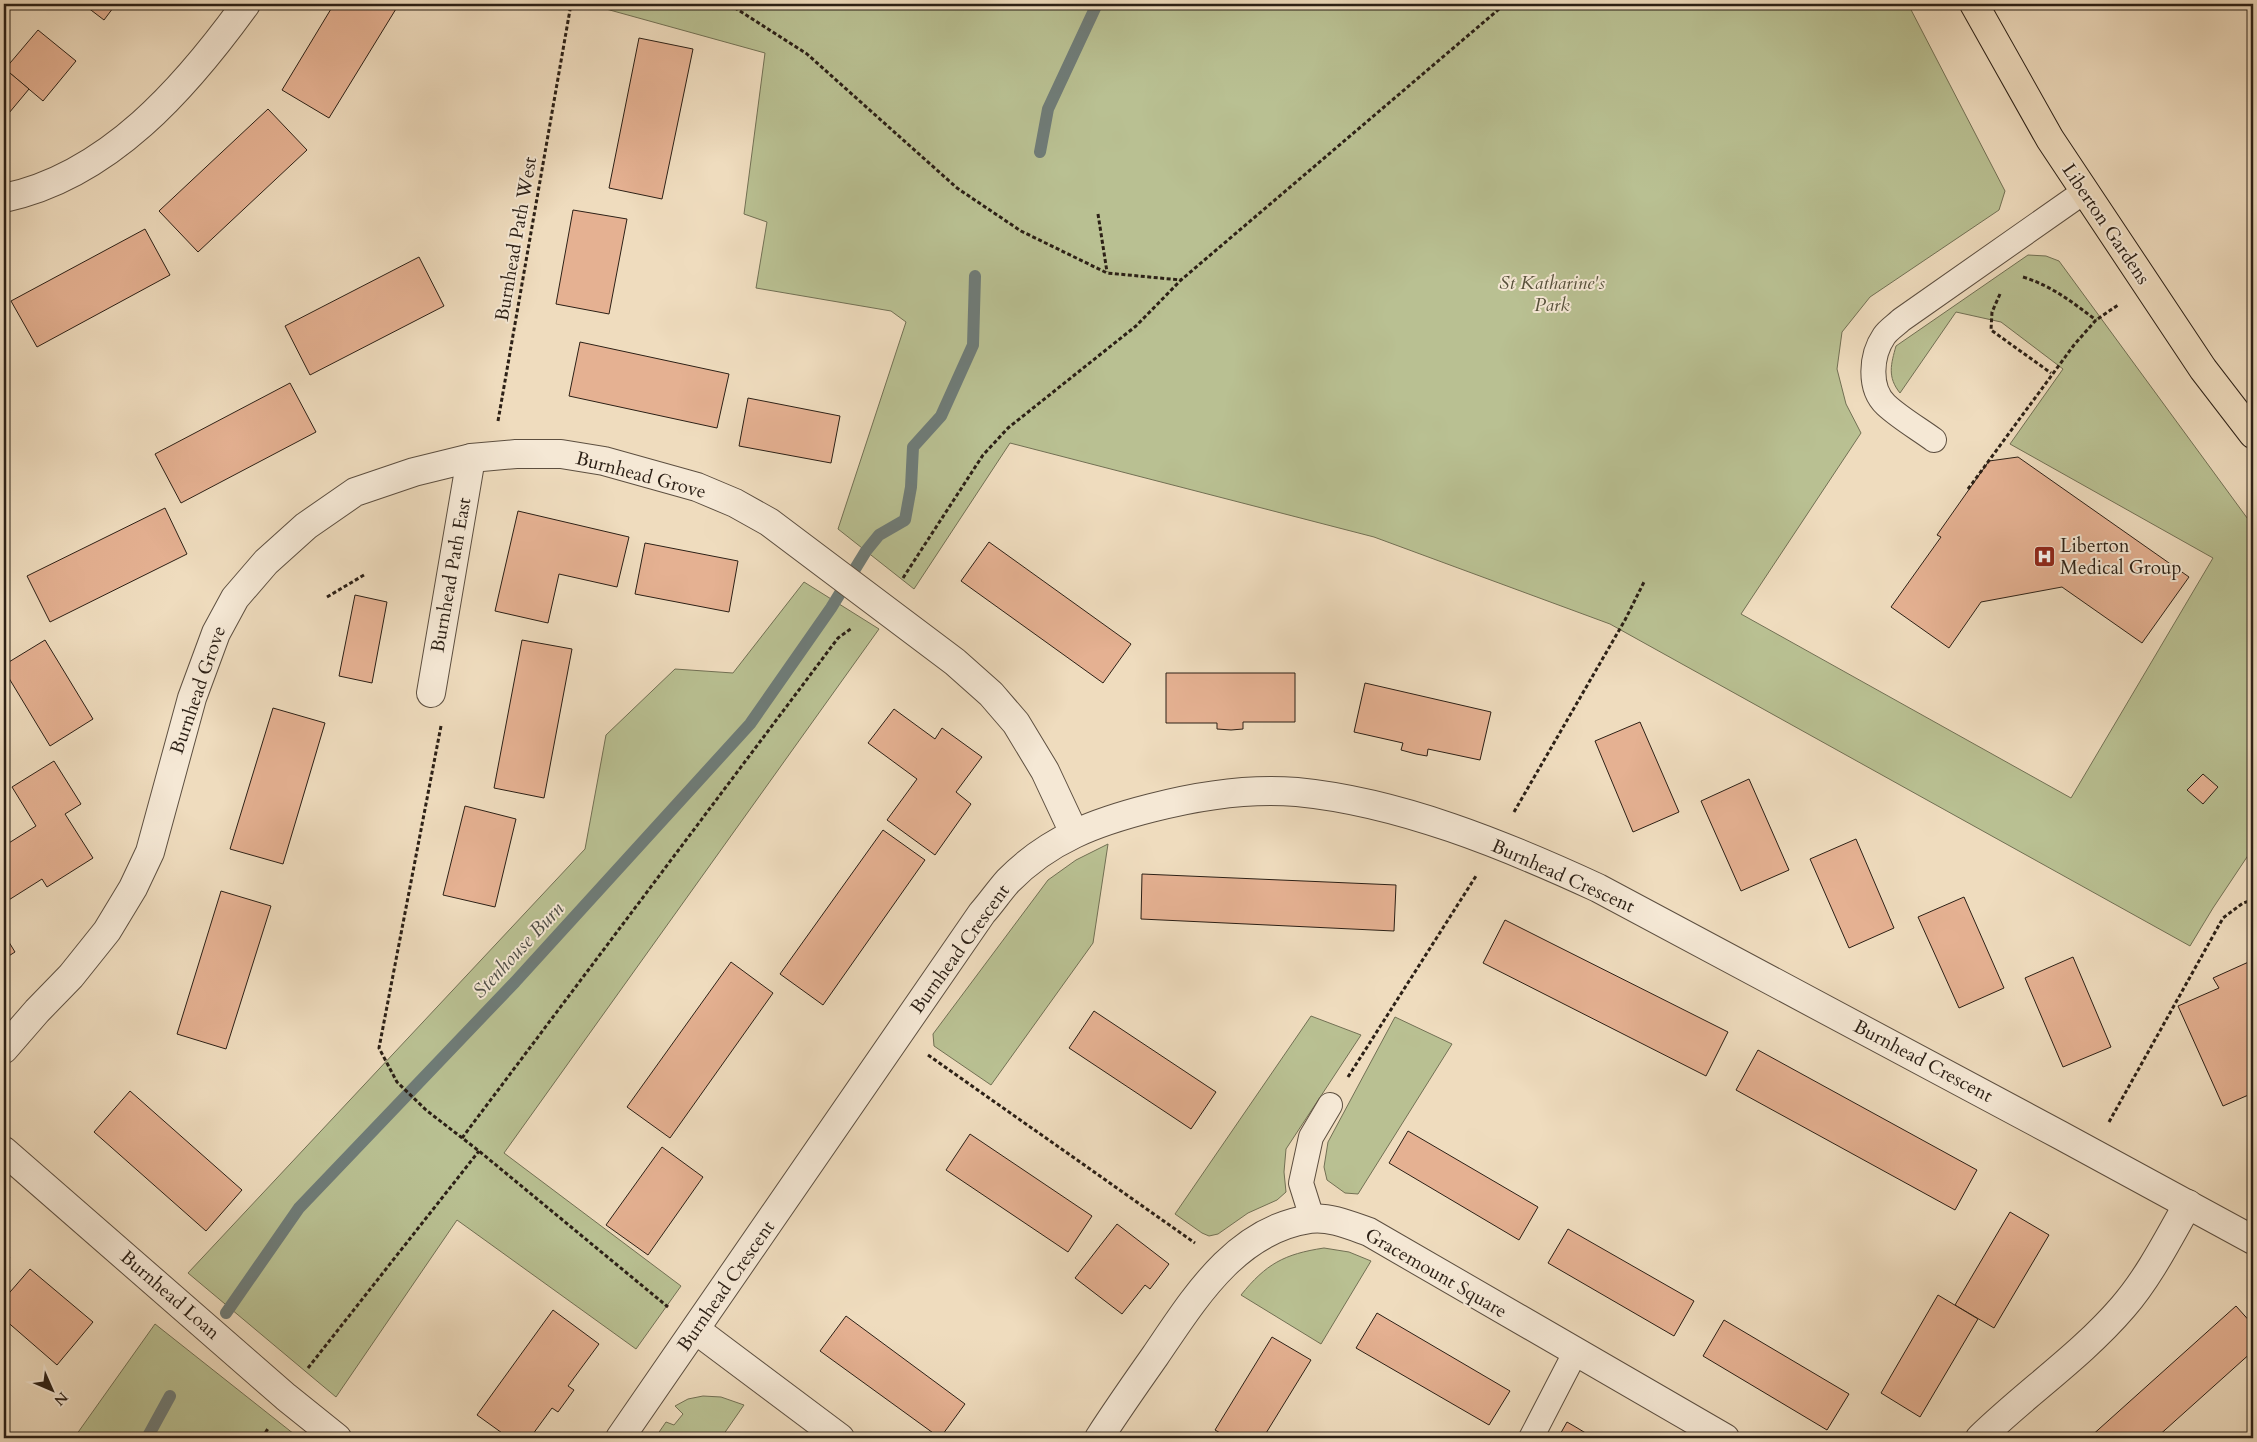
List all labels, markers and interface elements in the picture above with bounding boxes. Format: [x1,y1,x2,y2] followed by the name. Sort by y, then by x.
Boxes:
[489,155,543,323] street label: Burnhead Path West
[2056,158,2156,290] street label: Liberton Gardens
[1499,270,1605,318] park label: St Katharine's Park
[573,445,709,505] street label: Burnhead Grove
[425,496,477,654] street label: Burnhead Path East
[2060,533,2182,581] place label: Liberton Medical Group
[2032,545,2056,569] hospital icon: Liberton Medical Group
[164,622,232,758] street label: Burnhead Grove
[1487,833,1639,919] street label: Burnhead Crescent
[904,879,1016,1019] street label: Burnhead Crescent
[466,896,570,1004] water label: Stenhouse Burn
[1849,1013,1997,1109] street label: Burnhead Crescent
[671,1215,781,1357] street label: Burnhead Crescent
[1360,1222,1512,1324] street label: Gracemount Square
[115,1244,226,1346] street label: Burnhead Loan
[28,1364,78,1414] north arrow
[50,1388,72,1410] text: N

